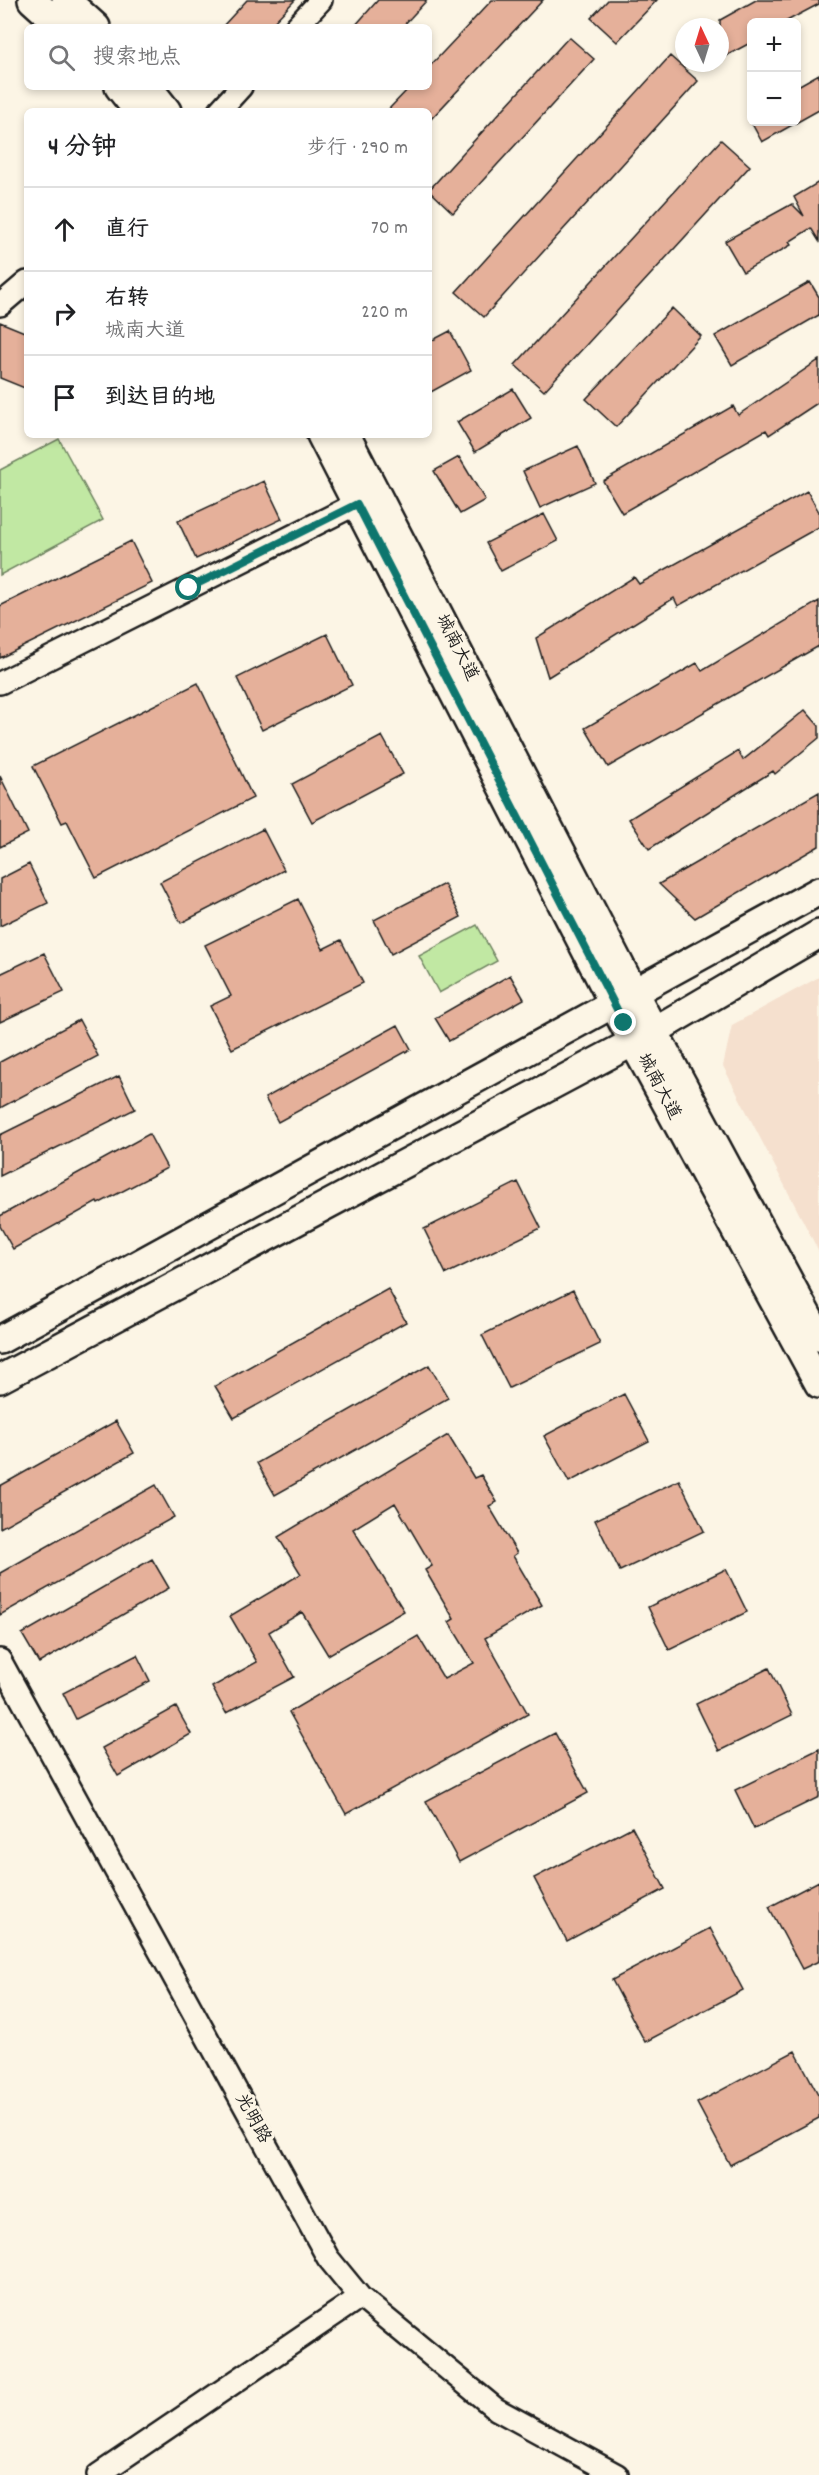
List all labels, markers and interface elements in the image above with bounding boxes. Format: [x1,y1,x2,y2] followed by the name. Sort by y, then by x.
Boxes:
[675,18,729,72] north arrow
[747,18,801,126] map controls
[747,18,801,72] button: +
[24,24,432,90] search box
[45,41,78,74] icon: search
[93,43,181,74] text: 搜索地点
[747,72,801,126] button: −
[48,130,117,167] text: 4 分钟
[307,135,408,163] text: 步行 · 290 m
[48,213,81,246] icon: ahead
[105,215,149,246] text: 直行
[371,215,408,243] text: 70 m
[105,284,149,315] text: 右转
[48,297,81,330] icon: right
[361,299,408,327] text: 220 m
[105,318,185,346] text: 城南大道
[48,381,81,414] icon: arrive
[105,383,215,414] text: 到达目的地
[175,574,201,600] route start
[429,610,483,686] street label: 城南大道
[610,1009,636,1035] route end
[630,1049,686,1125] street label: 城南大道
[228,2089,276,2149] street label: 光明路

